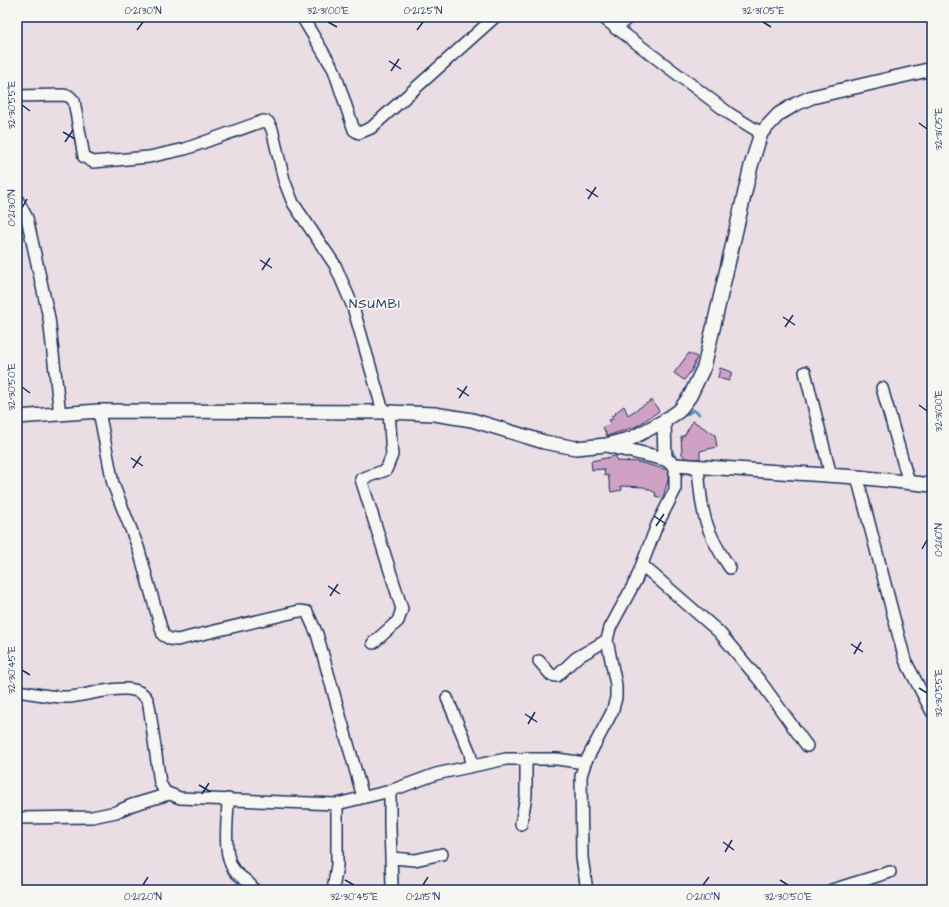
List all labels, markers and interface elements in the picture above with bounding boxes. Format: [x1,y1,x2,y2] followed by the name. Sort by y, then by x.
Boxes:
[124,4,162,18] text: 0°21'30"N
[307,4,349,18] text: 32°31'00"E
[404,4,442,18] text: 0°21'25"N
[742,4,784,18] text: 32°31'05"E
[5,81,19,129] text: 32°30'55"E
[932,108,946,150] text: 32°31'05"E
[5,189,19,227] text: 0°21'30"N
[349,295,401,313] district label: NSUMBI
[5,363,19,411] text: 32°30'50"E
[932,390,946,432] text: 32°31'00"E
[932,523,946,557] text: 0°21'10"N
[5,646,19,694] text: 32°30'45"E
[932,669,946,717] text: 32°30'55"E
[124,890,162,904] text: 0°21'20"N
[330,890,378,904] text: 32°30'45"E
[406,890,440,904] text: 0°21'15"N
[686,890,720,904] text: 0°21'10"N
[764,890,812,904] text: 32°30'50"E

